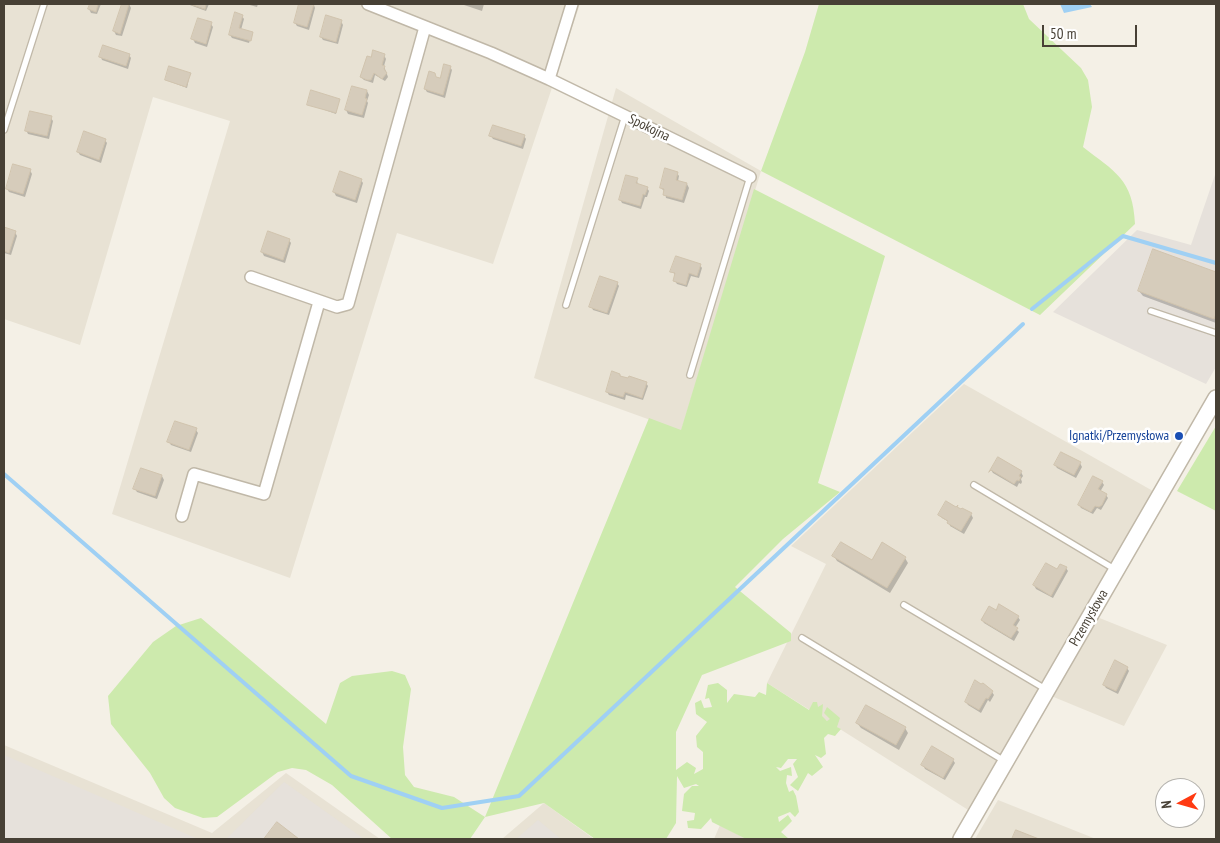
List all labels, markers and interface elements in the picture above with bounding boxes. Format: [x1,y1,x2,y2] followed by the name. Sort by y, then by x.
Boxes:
[1045,15,1140,47] scale bar
[1050,24,1076,43] text: 50 m
[625,111,673,145] street label: Spokojna
[1069,428,1169,444] place label: Ignatki/Przemysłowa
[1173,430,1185,442] marker: Ignatki/Przemysłowa
[1066,587,1112,649] street label: Przemysłowa
[1155,778,1205,828] north arrow
[1157,800,1175,809] text: N

